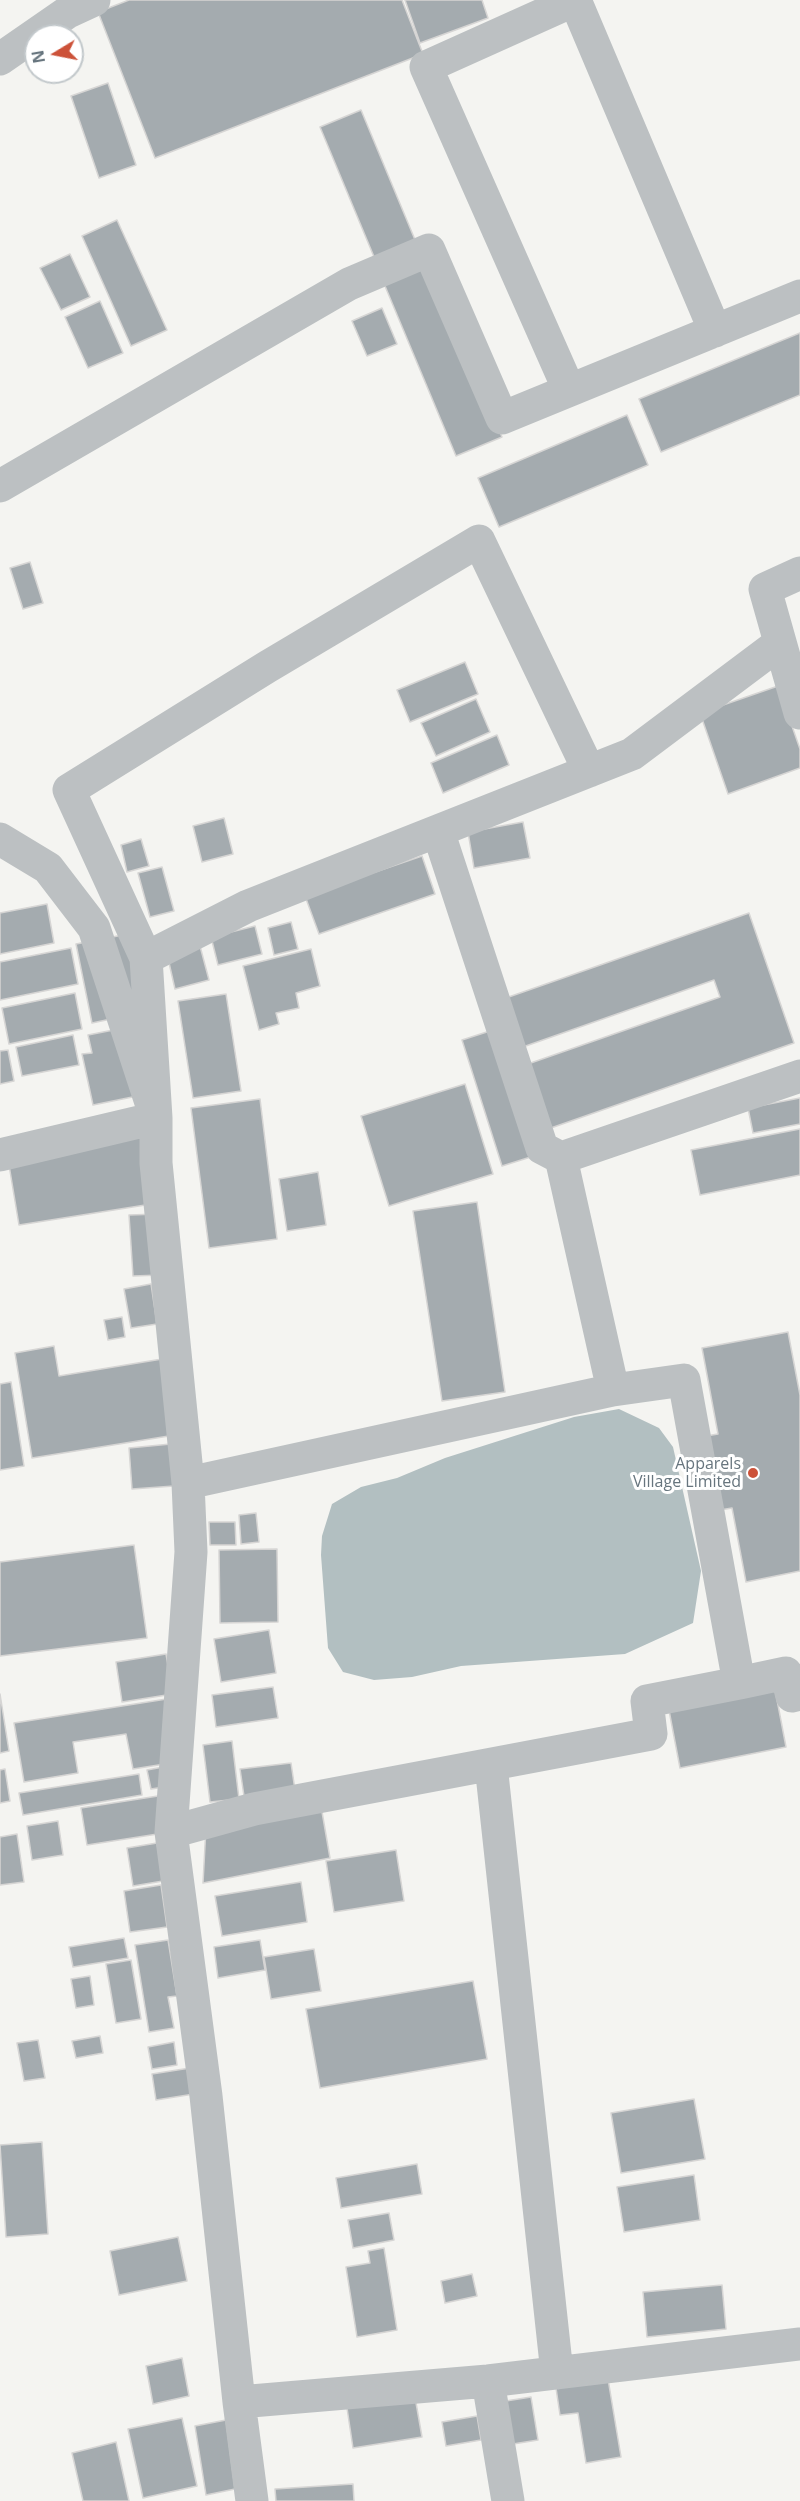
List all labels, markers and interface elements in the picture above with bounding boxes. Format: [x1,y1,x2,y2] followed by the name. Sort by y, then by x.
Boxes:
[24,24,84,84] north arrow
[26,48,50,65] text: N
[633,1454,741,1492] place label: Apparels Village Limited
[746,1466,760,1480] marker: Apparels Village Limited

